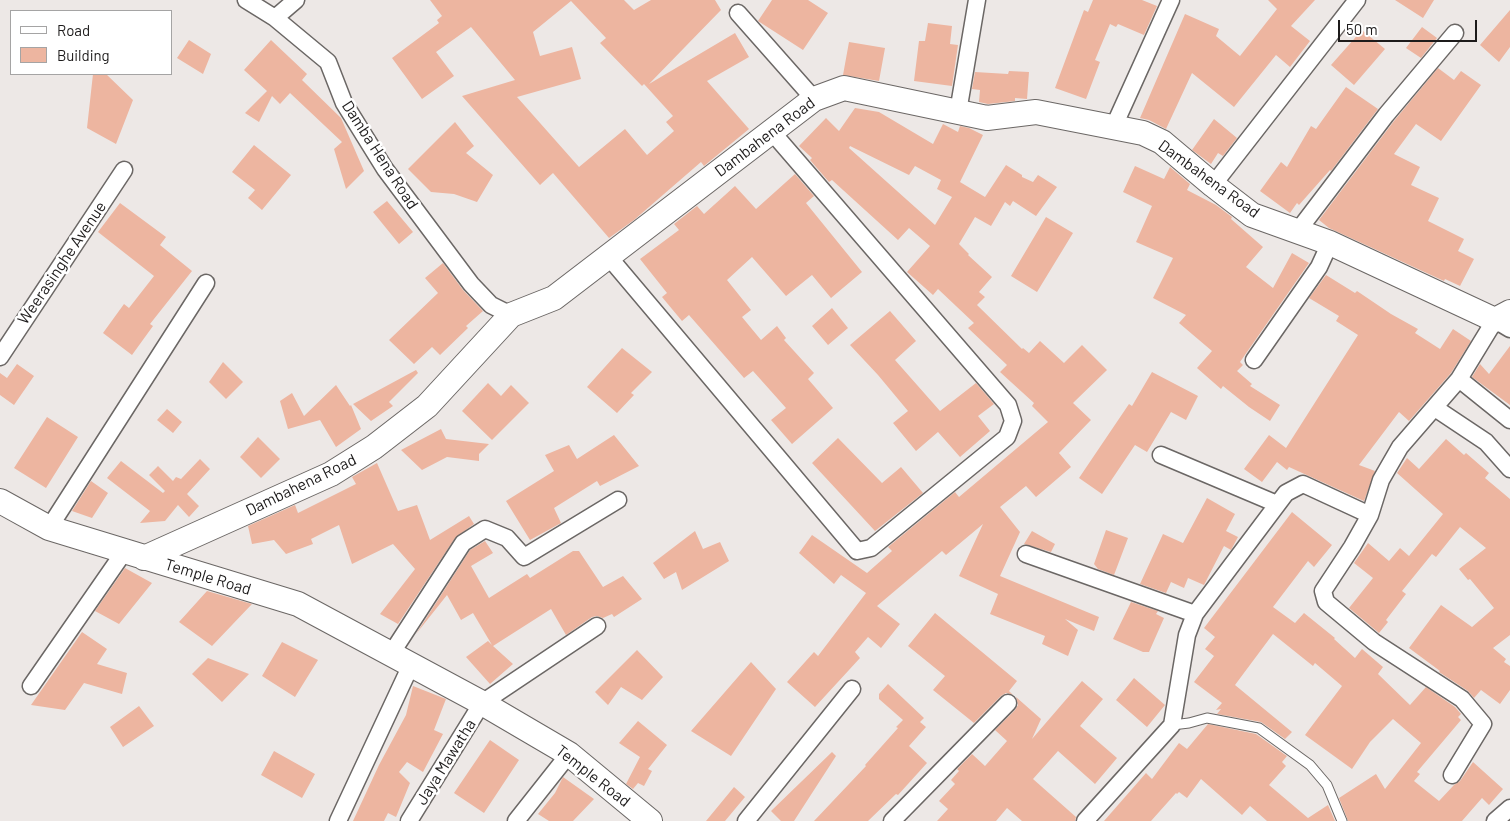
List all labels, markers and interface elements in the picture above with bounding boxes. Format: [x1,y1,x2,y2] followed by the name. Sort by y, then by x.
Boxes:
[10,10,172,75] legend
[1340,10,1479,42] scale bar
[1346,20,1378,38] text: 50 m
[57,21,90,39] text: Road
[57,46,110,64] text: Building
[711,93,819,181] street label: Dambahena Road
[338,97,422,213] street label: Damba Hena Road
[1155,136,1263,222] street label: Dambahena Road
[14,198,110,328] street label: Weerasinghe Avenue
[243,450,359,520] street label: Dambahena Road
[162,555,254,599] street label: Temple Road
[412,716,480,808] street label: Jaya Mawatha
[552,741,634,811] street label: Temple Road

